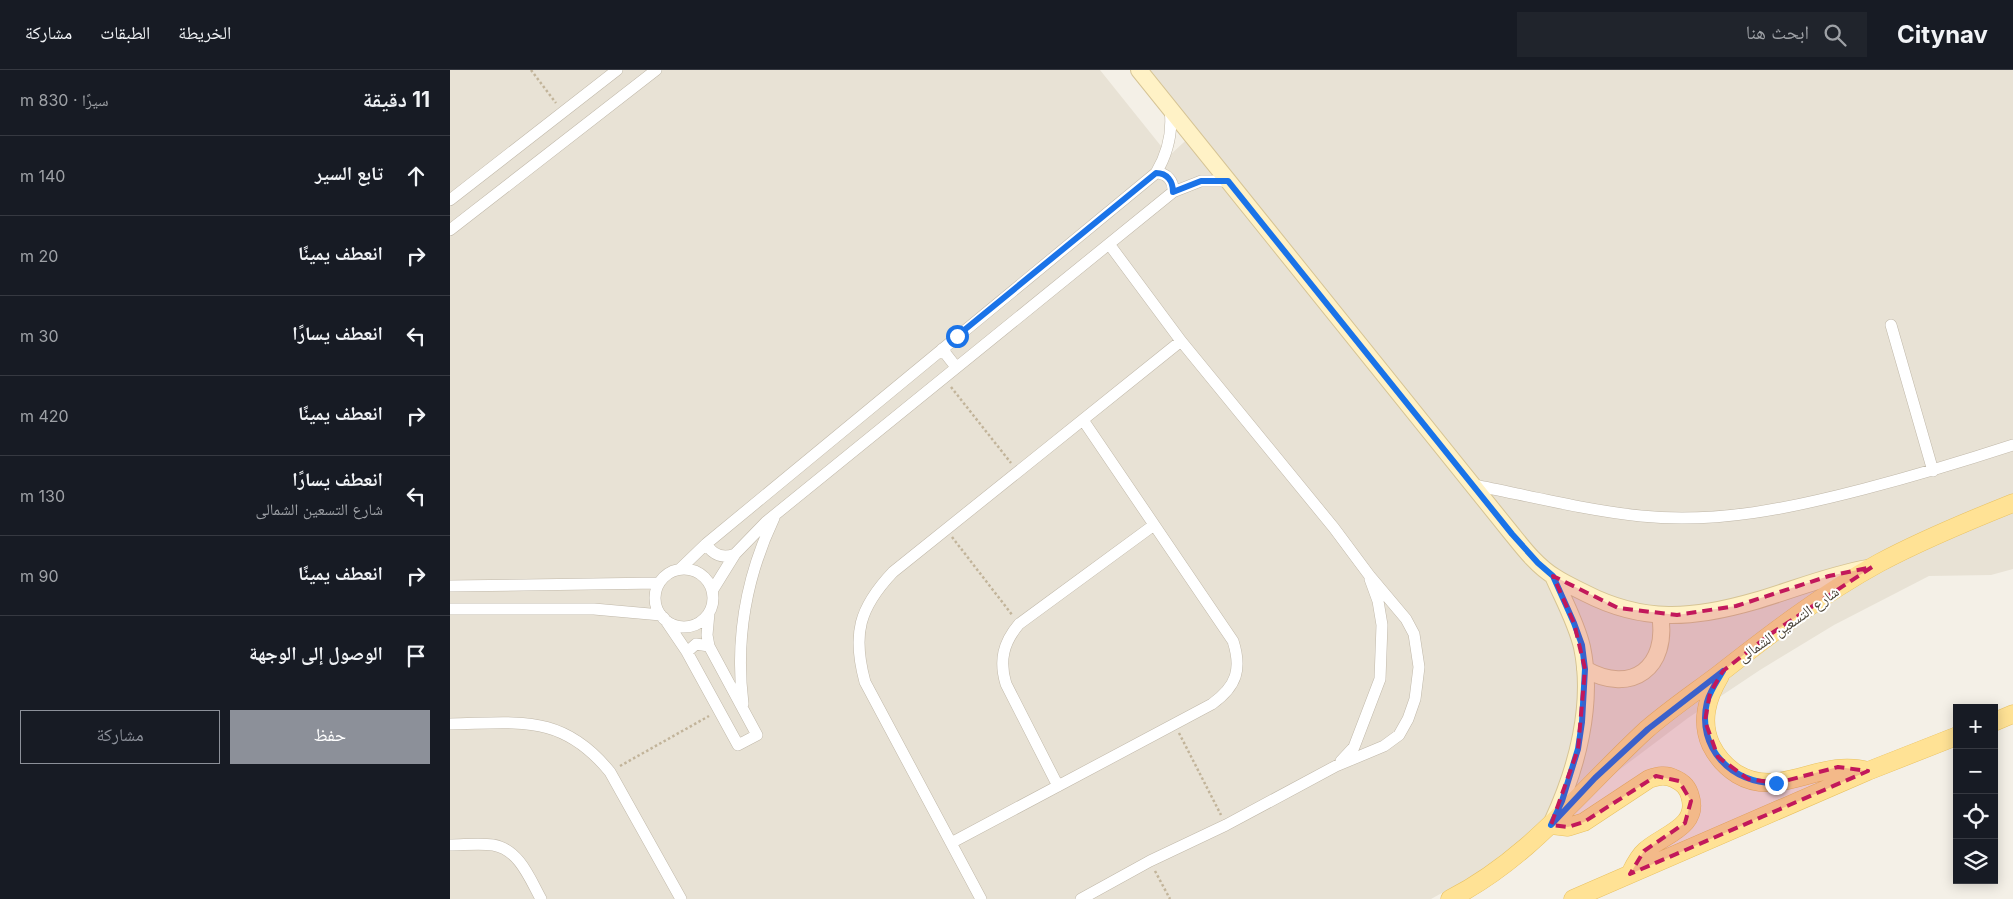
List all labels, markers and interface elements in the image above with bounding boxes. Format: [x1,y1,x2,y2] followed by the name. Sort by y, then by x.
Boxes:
[1517,12,1867,57] search box
[1897,20,1988,49] text: Citynav
[1746,21,1809,44] text: ابحث هنا
[1821,21,1849,49] icon: search
[25,22,72,43] text: مشاركة
[100,22,150,43] text: الطبقات
[178,22,231,43] text: الخريطة
[363,87,430,112] text: 11 دقيقة
[20,90,109,110] text: سيرًا · 830 m
[315,162,383,185] text: تابع السير
[402,162,430,190] icon: ahead
[20,166,65,186] text: 140 m
[298,242,383,265] text: انعطف يمينًا
[402,242,430,270] icon: right
[20,246,58,266] text: 20 m
[292,322,383,345] text: انعطف يسارًا
[402,322,430,350] icon: left
[946,325,969,348] route start
[20,326,59,346] text: 30 m
[298,402,383,425] text: انعطف يمينًا
[402,402,430,430] icon: right
[20,406,69,426] text: 420 m
[292,468,383,491] text: انعطف يسارًا
[402,482,430,510] icon: left
[20,486,65,506] text: 130 m
[255,499,383,519] text: شارع التسعين الشمالى
[298,562,383,585] text: انعطف يمينًا
[402,562,430,590] icon: right
[20,566,59,586] text: 90 m
[1734,582,1843,667] street label: شارع التسعين الشمالى
[249,642,383,665] text: الوصول إلى الوجهة
[402,642,430,670] icon: arrive
[1953,704,1998,884] map controls
[1953,704,1998,749] button: +
[20,710,220,764] button: مشاركة
[230,710,430,764] button: حفظ
[1953,749,1998,794] button: −
[1765,772,1788,795] route end
[1953,794,1998,839] button: locate
[1953,839,1998,884] button: layers

